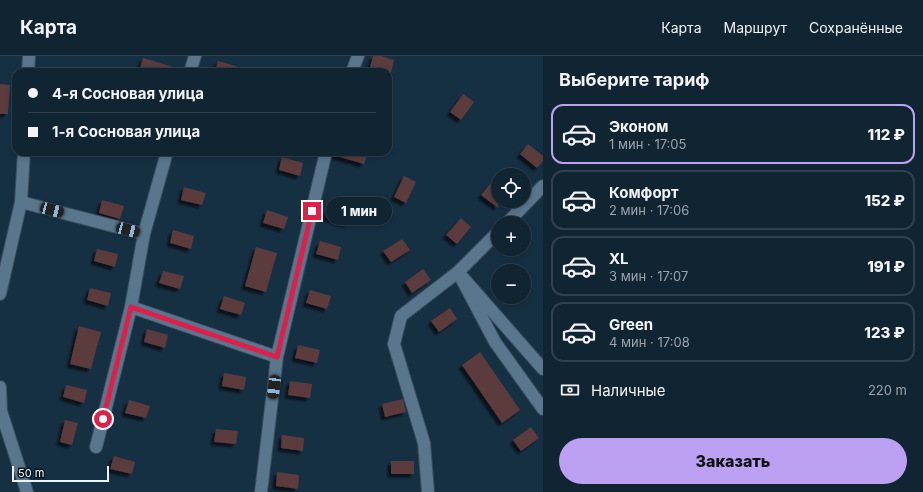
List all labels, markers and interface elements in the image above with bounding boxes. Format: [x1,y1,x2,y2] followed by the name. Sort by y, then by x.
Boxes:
[20,16,77,39] text: Карта
[661,19,702,36] text: Карта
[724,19,787,36] text: Маршрут
[809,19,903,36] text: Сохранённые
[559,69,710,90] text: Выберите тариф
[52,84,204,103] text: 4-я Сосновая улица
[561,116,597,152] icon: car
[609,117,668,136] text: Эконом
[52,122,200,141] text: 1-я Сосновая улица
[868,125,905,144] text: 112 ₽
[609,136,686,152] text: 1 мин · 17:05
[491,168,531,304] map controls
[491,168,531,208] button: locate
[561,182,597,218] icon: car
[609,183,679,202] text: Комфорт
[864,191,905,210] text: 152 ₽
[326,197,392,225] callout: 1 мин
[39,201,65,219] car
[303,202,321,220] route end
[609,202,689,218] text: 2 мин · 17:06
[341,203,377,219] text: 1 мин
[491,216,531,256] button: +
[115,221,141,239] car
[561,248,597,284] icon: car
[609,249,629,268] text: XL
[867,257,905,276] text: 191 ₽
[491,264,531,304] button: −
[609,268,688,284] text: 3 мин · 17:07
[561,314,597,350] icon: car
[609,315,653,334] text: Green
[864,323,905,342] text: 123 ₽
[609,334,690,350] text: 4 мин · 17:08
[267,374,281,400] car
[559,379,581,401] icon: cash
[591,381,665,400] text: Наличные
[868,382,907,398] text: 220 m
[94,410,112,428] route start
[559,438,907,484] button: Заказать
[12,464,109,483] scale bar
[18,466,44,480] text: 50 m

